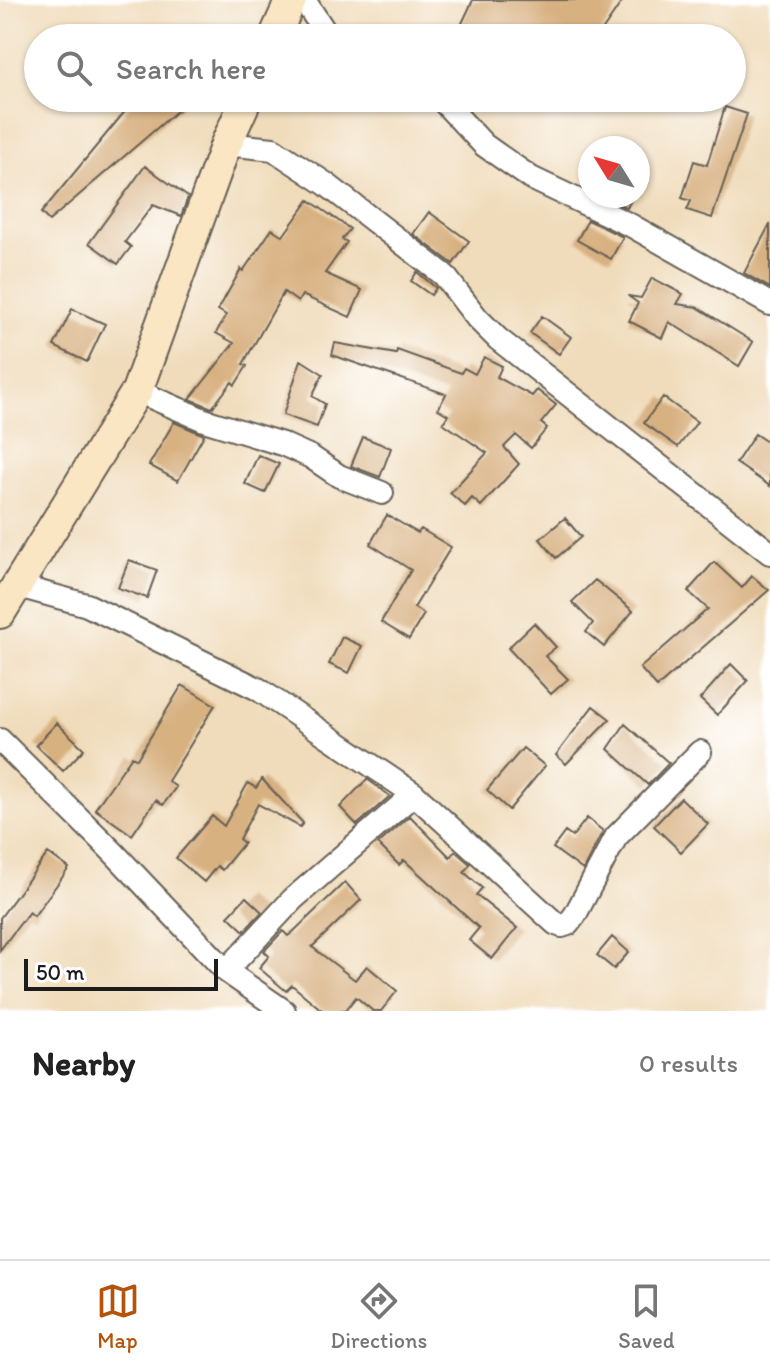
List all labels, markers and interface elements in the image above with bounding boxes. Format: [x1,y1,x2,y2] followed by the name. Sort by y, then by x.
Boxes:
[24,24,746,112] search box
[52,46,96,90] icon: search
[116,50,266,87] text: Search here
[578,136,650,208] north arrow
[24,955,218,991] scale bar
[36,959,85,986] text: 50 m
[32,1043,135,1084] text: Nearby
[639,1047,738,1079] text: 0 results
[96,1279,140,1354] tab: Map
[331,1279,427,1354] tab: Directions
[618,1279,674,1354] tab: Saved

